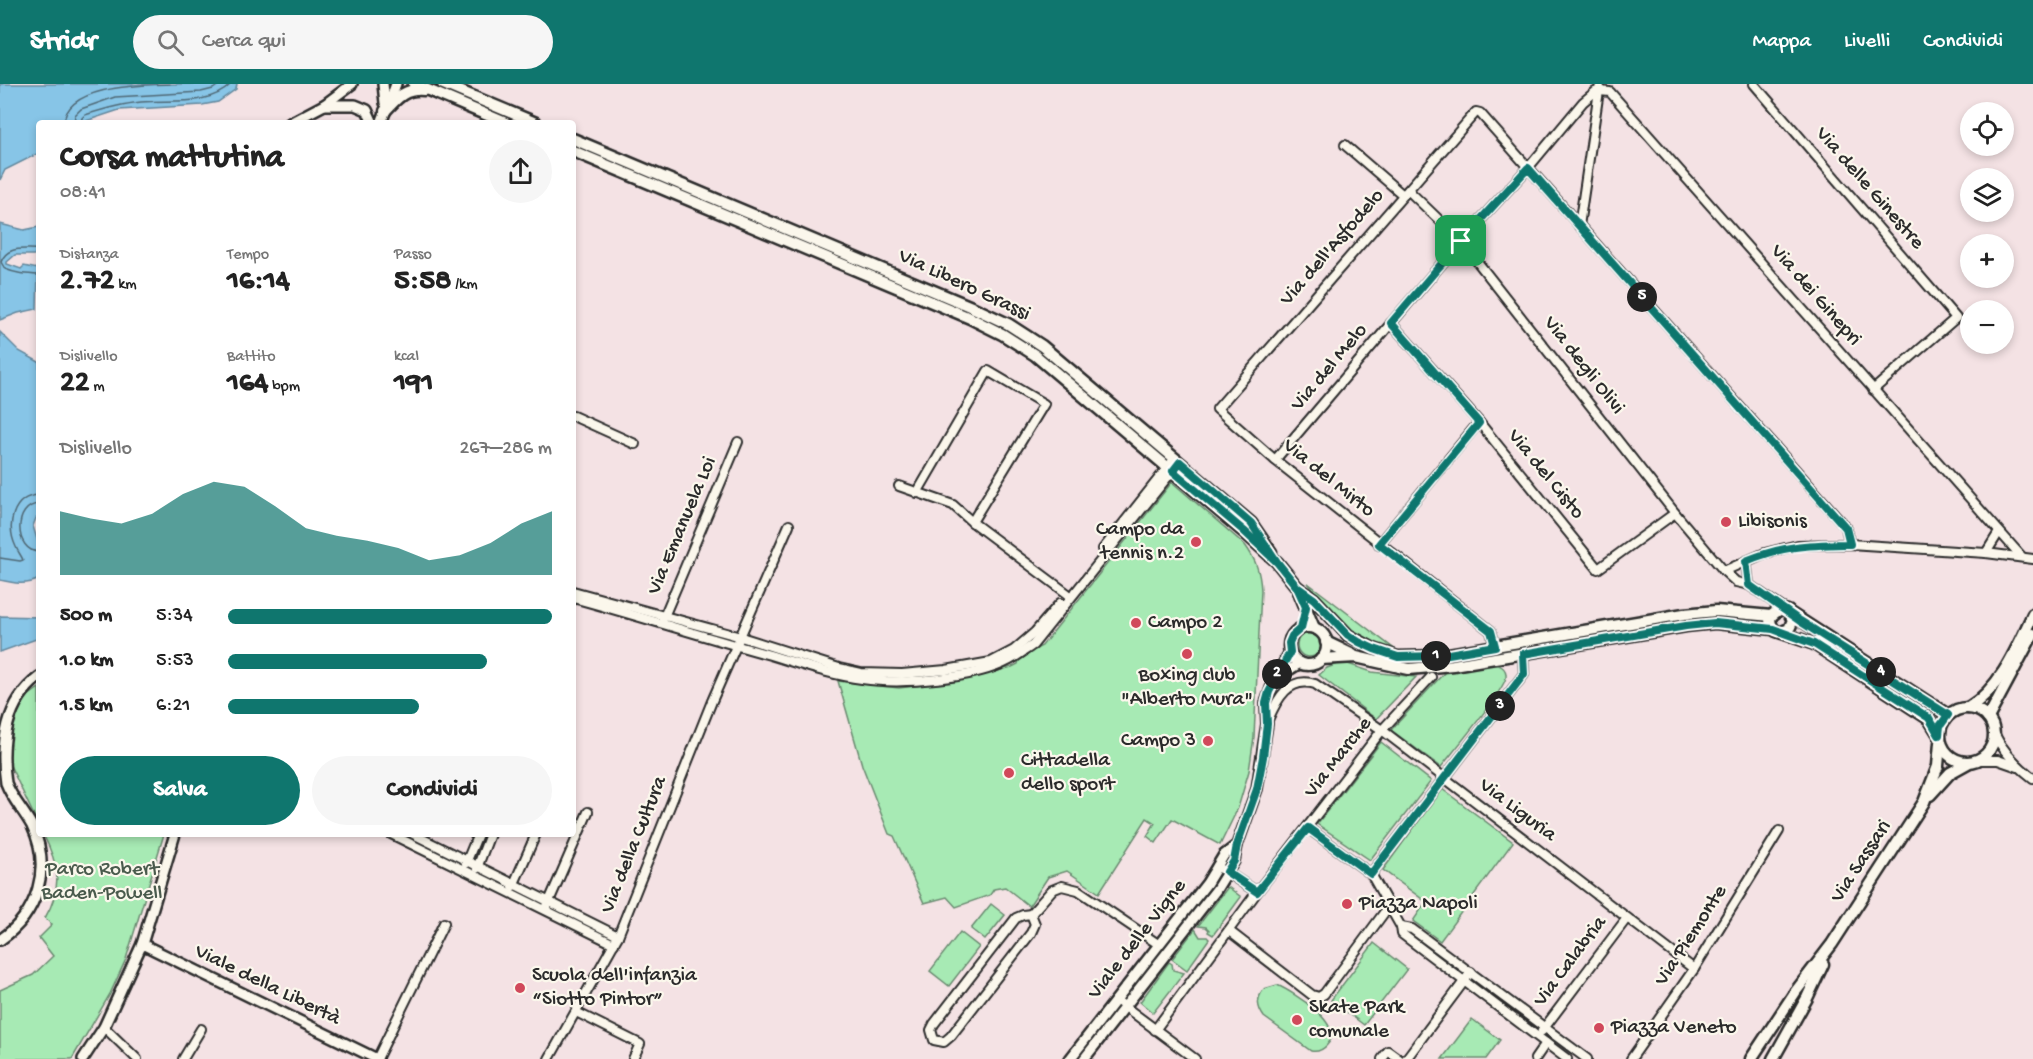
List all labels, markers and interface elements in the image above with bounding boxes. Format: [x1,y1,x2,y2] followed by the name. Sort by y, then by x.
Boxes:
[133,15,553,69] search box
[30,26,97,59] text: Stridr
[154,26,187,59] icon: search
[202,29,286,55] text: Cerca qui
[1752,30,1811,55] text: Mappa
[1844,30,1890,55] text: Livelli
[1923,30,2003,55] text: Condividi
[1960,102,2014,354] map controls
[1960,102,2014,156] button: locate
[1808,122,1930,256] street label: Via delle Ginestre
[60,140,284,178] text: Corsa mattutina
[489,140,552,203] button: share
[1960,168,2014,222] button: layers
[60,182,106,205] text: 08:41
[1275,184,1391,312] street label: Via dell'Asfodelo
[1435,215,1486,266] pin
[1444,224,1477,257] icon: arrive
[1960,234,2014,288] button: +
[1763,239,1866,352] street label: Via dei Ginepri
[893,244,1034,327] street label: Via Libero Grassi
[60,246,119,265] text: Distanza
[227,246,269,265] text: Tempo
[394,246,432,265] text: Passo
[60,265,114,300] text: 2.72
[227,265,290,300] text: 16:14
[394,265,451,300] text: 5:58
[114,276,137,295] text: km
[451,276,478,295] text: /km
[1627,282,1657,312] pin: 5
[1638,287,1646,306] text: 5
[1960,300,2014,354] button: −
[1536,311,1629,420] street label: Via degli Olivi
[1286,319,1374,418] street label: Via del Melo
[60,348,117,367] text: Dislivello
[227,348,275,367] text: Battito
[394,348,419,367] text: kcal
[60,367,89,402] text: 22
[227,367,269,402] text: 164
[394,367,433,402] text: 191
[89,378,105,397] text: m
[269,378,300,397] text: bpm
[1500,424,1589,525] street label: Via del Cisto
[1276,434,1379,524] street label: Via del Mirto
[60,438,132,461] text: Dislivello
[460,438,552,461] text: 267–286 m
[642,453,723,600] street label: Via Emanuela Loi
[1738,510,1808,535] place label: Libisonis
[1719,515,1733,529] marker: Libisonis
[1096,518,1185,567] place label: Campo da tennis n.2
[1189,535,1203,549] marker: Campo da tennis n.2
[60,605,112,628] text: 500 m
[156,605,193,628] text: 5:34
[1148,611,1222,636] place label: Campo 2
[1129,616,1143,630] marker: Campo 2
[1421,641,1451,671] pin: 1
[1433,646,1439,665] text: 1
[1180,647,1194,661] marker: Boxing club "Alberto Mura"
[60,650,114,673] text: 1.0 km
[156,650,194,673] text: 5:53
[1866,657,1896,687] pin: 4
[1262,659,1292,689] pin: 2
[1877,662,1885,681] text: 4
[1121,664,1253,713] place label: Boxing club "Alberto Mura"
[1273,664,1281,683] text: 2
[1485,691,1515,721] pin: 3
[60,695,113,718] text: 1.5 km
[156,695,190,718] text: 6:21
[1496,696,1504,715] text: 3
[1299,712,1379,804] street label: Via Marche
[1121,729,1196,754] place label: Campo 3
[1201,734,1215,748] marker: Campo 3
[1021,749,1117,798] place label: Cittadella dello sport
[60,756,300,825] button: Salva
[312,756,552,825] button: Condividi
[1002,766,1016,780] marker: Cittadella dello sport
[596,772,674,918] street label: Via della Cultura
[1473,773,1562,849] street label: Via Liguria
[1826,816,1898,909] street label: Via Sassari
[41,858,162,907] park label: Parco Robert Baden-Powell
[1083,874,1193,1006] street label: Viale delle Vigne
[1650,880,1734,992] street label: Via Piemonte
[1358,892,1478,917] place label: Piazza Napoli
[1340,897,1354,911] marker: Piazza Napoli
[1528,911,1614,1013] street label: Via Calabria
[189,939,345,1033] street label: Viale della Libertà
[532,964,698,1013] place label: Scuola dell'infanzia “Siotto Pintor”
[513,981,527,995] marker: Scuola dell'infanzia “Siotto Pintor”
[1309,996,1407,1045] place label: Skate Park comunale
[1290,1013,1304,1027] marker: Skate Park comunale
[1610,1016,1737,1041] place label: Piazza Veneto
[1592,1021,1606,1035] marker: Piazza Veneto

